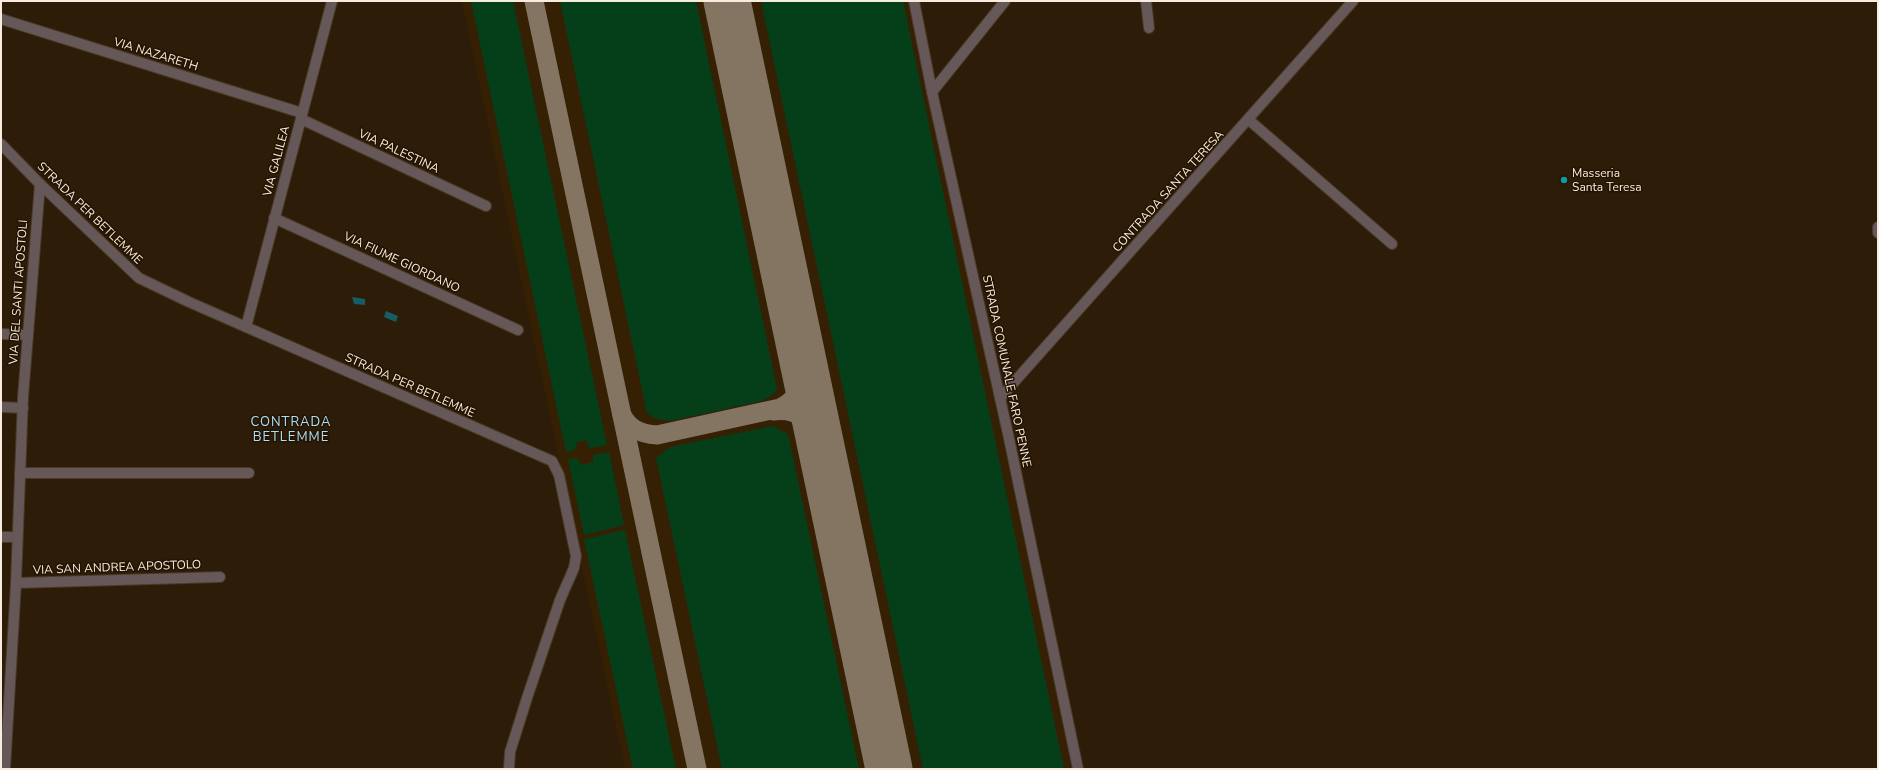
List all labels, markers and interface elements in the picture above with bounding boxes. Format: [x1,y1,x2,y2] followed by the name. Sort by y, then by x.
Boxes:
[111,33,200,74] street label: VIA NAZARETH
[259,124,293,199] street label: VIA GALILEA
[355,125,442,177] street label: VIA PALESTINA
[1109,126,1227,255] street label: CONTRADA SANTA TERESA
[34,158,146,268] street label: STRADA PER BETLEMME
[1572,165,1642,195] place label: Masseria Santa Teresa
[1559,175,1569,185] marker: Masseria Santa Teresa
[5,219,31,366] street label: VIA DEL SANTI APOSTOLI
[340,228,463,296] street label: VIA FIUME GIORDANO
[979,273,1035,469] street label: STRADA COMUNALE FARO PENNE
[343,349,477,421] street label: STRADA PER BETLEMME
[251,413,331,446] district label: CONTRADA BETLEMME
[32,556,201,578] street label: VIA SAN ANDREA APOSTOLO

